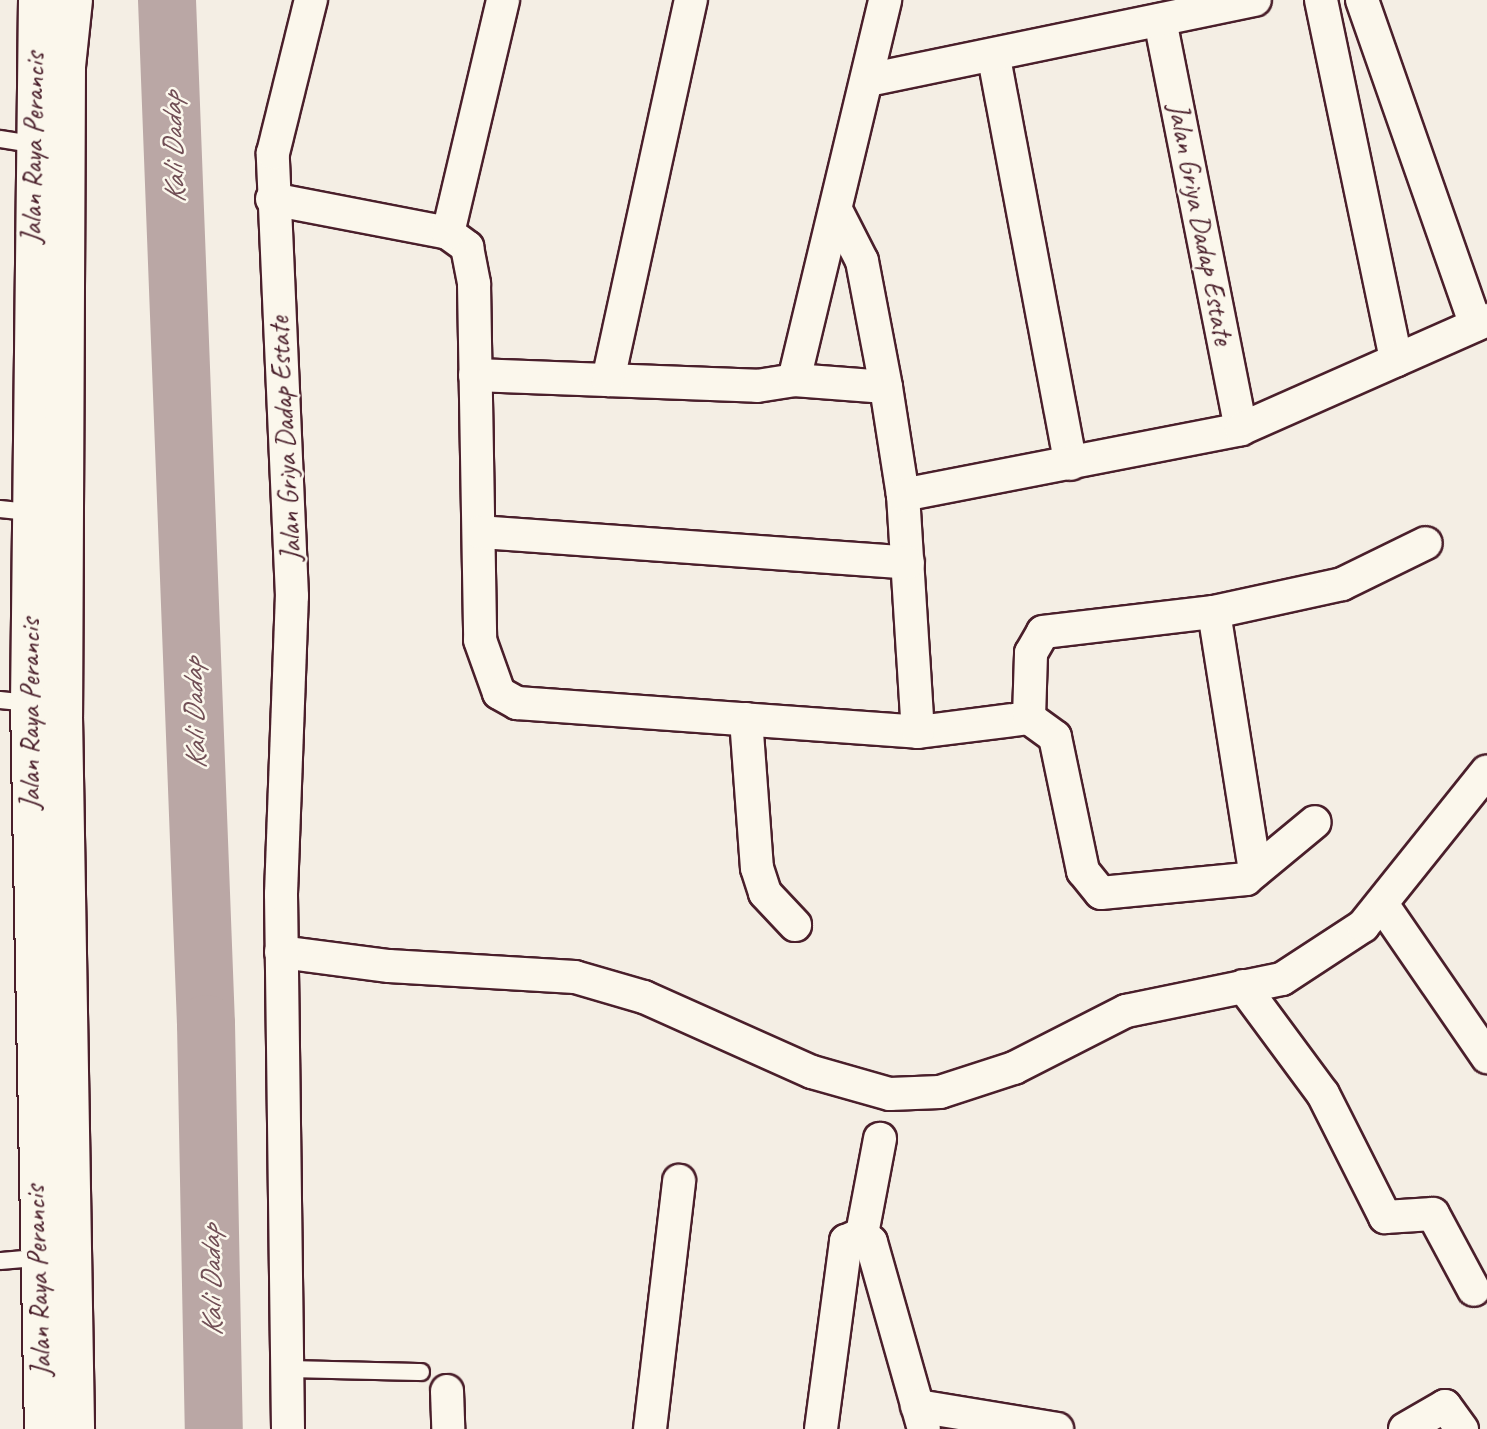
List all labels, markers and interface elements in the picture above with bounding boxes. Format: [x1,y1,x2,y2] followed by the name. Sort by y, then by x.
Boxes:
[15,52,51,244] street label: Jalan Raya Perancis
[153,92,193,204] water label: Kali Dadap
[1161,101,1241,347] street label: Jalan Griya Dadap Estate
[262,316,308,562] street label: Jalan Griya Dadap Estate
[13,619,47,809] street label: Jalan Raya Perancis
[174,658,214,770] water label: Kali Dadap
[18,1185,58,1377] street label: Jalan Raya Perancis
[192,1225,230,1337] water label: Kali Dadap

